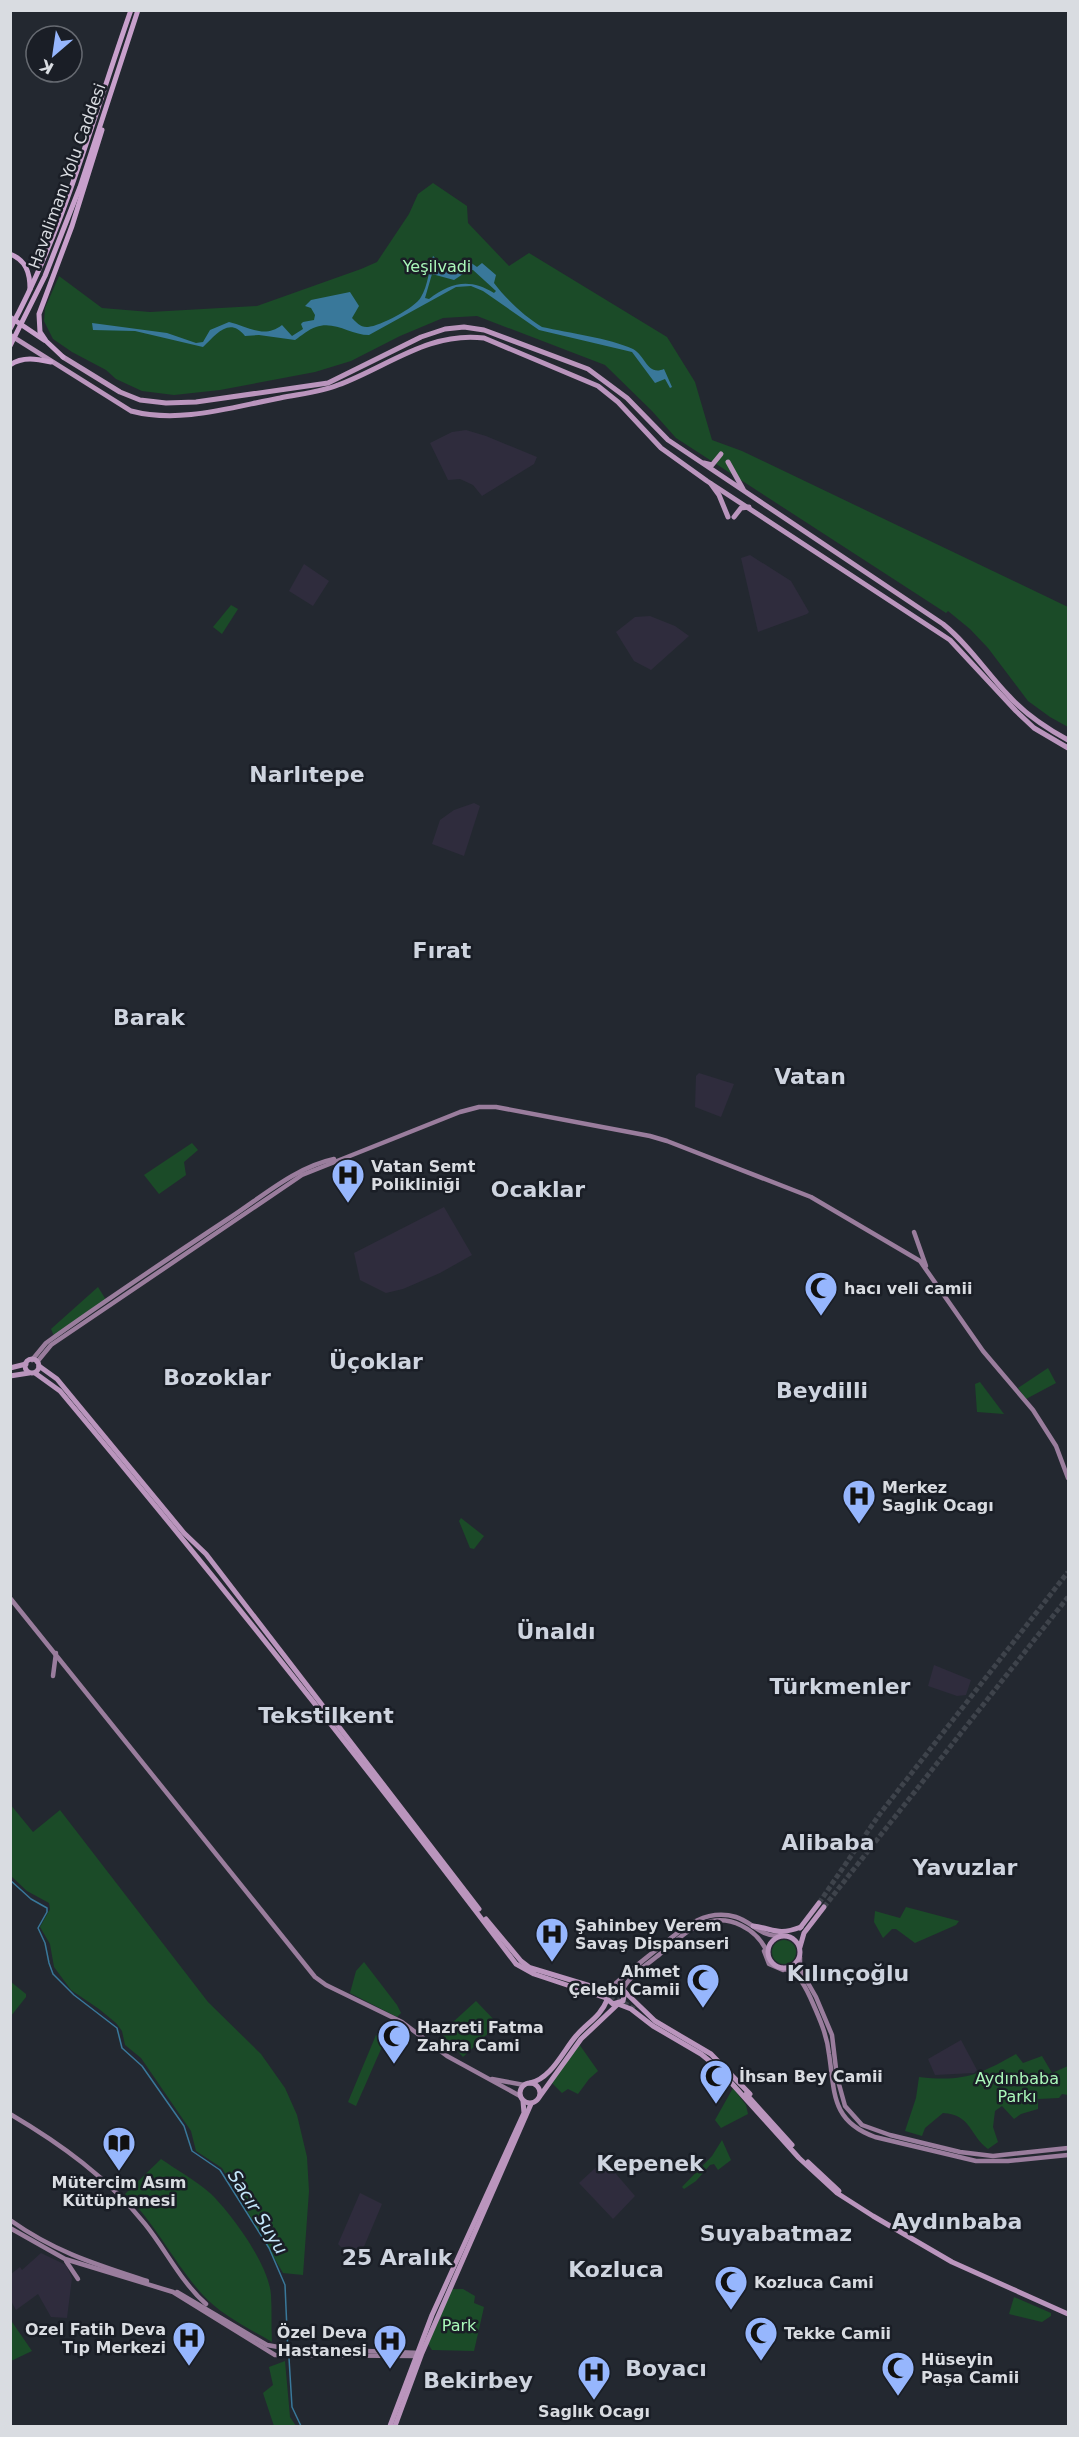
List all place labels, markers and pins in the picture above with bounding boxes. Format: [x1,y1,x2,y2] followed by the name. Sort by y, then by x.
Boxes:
[330,1157,366,1204] hospital icon: Vatan Semt Polikliniği
[371,1157,476,1194] place label: Vatan Semt Polikliniği
[803,1270,839,1317] mosque icon: hacı veli camii
[844,1279,972,1298] place label: hacı veli camii
[841,1478,877,1525] hospital icon: Merkez Saglık Ocagı
[882,1478,994,1515] place label: Merkez Saglık Ocagı
[534,1916,570,1963] hospital icon: Şahinbey Verem Savaş Dispanseri
[575,1916,729,1953] place label: Şahinbey Verem Savaş Dispanseri
[568,1962,680,1999] place label: Ahmet Çelebi Camii
[685,1962,721,2009] mosque icon: Ahmet Çelebi Camii
[376,2018,412,2065] mosque icon: Hazreti Fatma Zahra Cami
[417,2018,544,2055] place label: Hazreti Fatma Zahra Cami
[698,2058,734,2105] mosque icon: İhsan Bey Camii
[739,2067,883,2086] place label: İhsan Bey Camii
[101,2125,137,2172] library icon: Mütercim Asım Kütüphanesi
[52,2173,186,2210] place label: Mütercim Asım Kütüphanesi
[713,2264,749,2311] mosque icon: Kozluca Cami
[754,2273,874,2292] place label: Kozluca Cami
[743,2315,779,2362] mosque icon: Tekke Camii
[25,2320,166,2357] place label: Ozel Fatih Deva Tıp Merkezi
[171,2320,207,2367] hospital icon: Ozel Fatih Deva Tıp Merkezi
[277,2323,367,2360] place label: Özel Deva Hastanesi
[372,2323,408,2370] hospital icon: Özel Deva Hastanesi
[784,2324,891,2343] place label: Tekke Camii
[880,2350,916,2397] mosque icon: Hüseyin Paşa Camii
[921,2350,1019,2387] place label: Hüseyin Paşa Camii
[576,2354,612,2401] hospital icon: Saglık Ocagı
[538,2402,650,2421] place label: Saglık Ocagı

